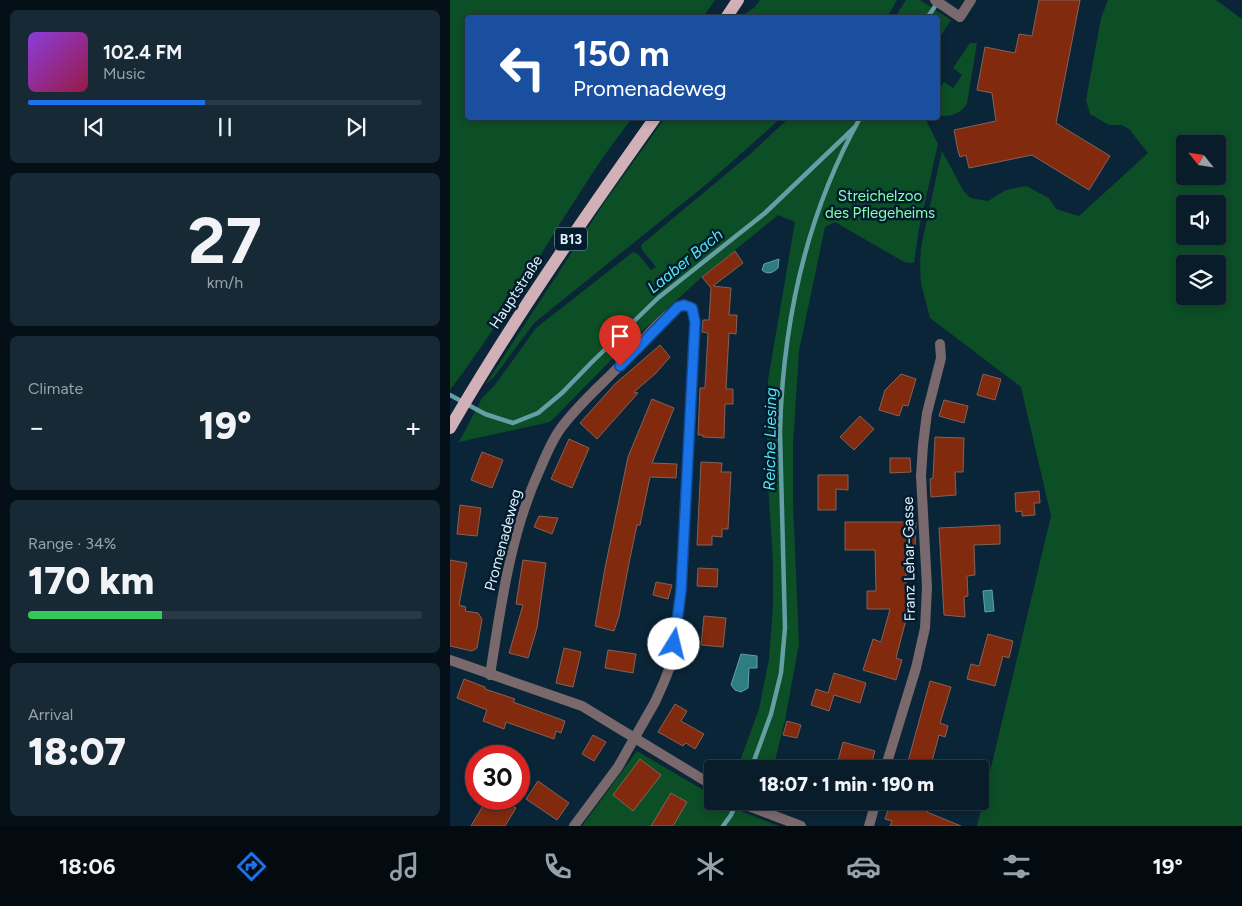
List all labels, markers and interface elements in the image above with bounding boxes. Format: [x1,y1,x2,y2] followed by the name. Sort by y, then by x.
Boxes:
[573,33,670,75] text: 150 m
[490,35,555,100] icon: left
[103,41,182,64] text: 102.4 FM
[103,64,145,83] text: Music
[573,75,727,102] text: Promenadeweg
[80,113,108,141] icon: previous
[211,113,239,141] icon: pause
[342,113,370,141] icon: next
[1176,135,1226,185] north arrow
[1176,135,1226,305] map controls
[825,187,935,222] park label: Streichelzoo des Pflegeheims
[1176,195,1226,245] button: sound
[188,201,262,279] text: 27
[643,225,727,297] water label: Laaber Bach
[555,228,587,250] road number: B13
[486,252,546,332] street label: Hauptstraße
[1176,255,1226,305] button: layers
[207,273,243,292] text: km/h
[599,315,641,366] pin
[606,322,634,350] icon: arrive
[28,379,83,398] text: Climate
[760,387,780,491] water label: Reiche Liesing
[198,403,252,449] text: 19°
[28,410,45,444] text: −
[405,410,422,444] text: +
[481,487,525,593] street label: Promenadeweg
[899,496,919,622] street label: Franz Lehar-Gasse
[28,534,116,553] text: Range · 34%
[28,558,154,604] text: 170 km
[647,617,699,669] position arrow
[28,705,73,724] text: Arrival
[28,729,126,775] text: 18:07
[465,745,530,810] speed limit sign: 30
[759,773,934,796] text: 18:07 · 1 min · 190 m
[234,849,269,884] icon: directions
[387,849,422,884] icon: music
[540,849,575,884] icon: phone
[693,849,728,884] icon: climate
[846,849,881,884] icon: car
[999,849,1034,884] icon: filters
[59,853,115,880] text: 18:06
[1152,853,1183,880] text: 19°

